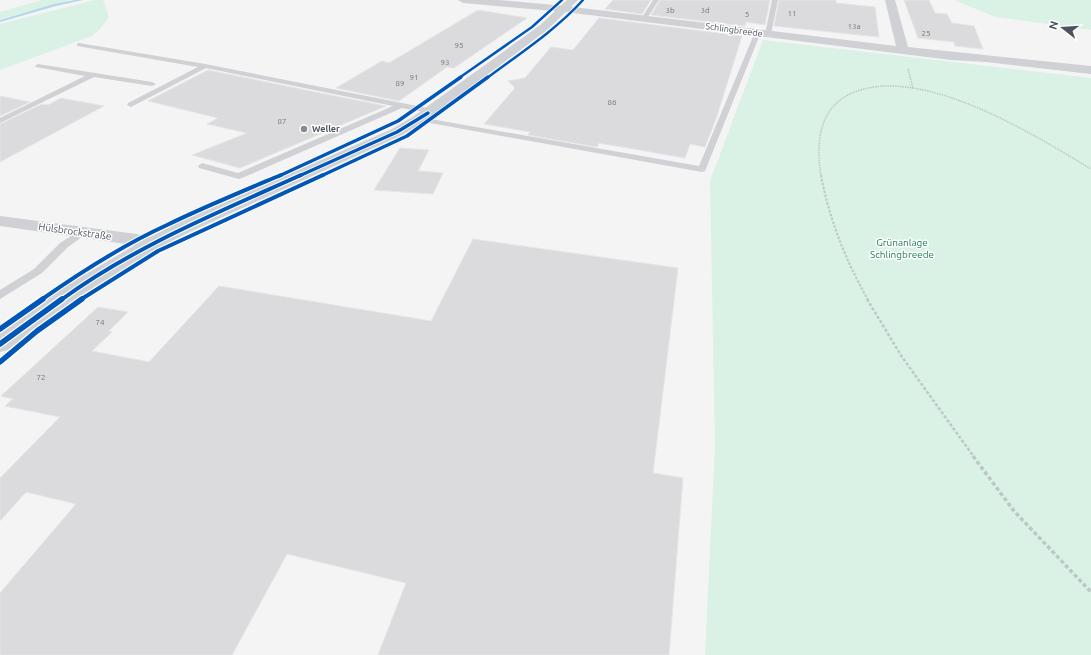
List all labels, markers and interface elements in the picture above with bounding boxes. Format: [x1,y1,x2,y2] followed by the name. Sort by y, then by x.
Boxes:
[665,6,675,15] house number: 3b
[700,6,710,15] house number: 3d
[1043,8,1083,48] north arrow
[787,9,797,18] house number: 11
[745,10,749,19] house number: 5
[1046,19,1060,31] text: N
[705,21,763,39] street label: Schlingbreede
[847,22,861,31] house number: 13a
[921,29,931,38] house number: 25
[454,41,464,50] house number: 95
[440,58,450,67] house number: 93
[409,73,419,82] house number: 91
[395,79,405,88] house number: 89
[607,98,617,107] house number: 86
[277,117,287,126] house number: 87
[299,124,309,134] marker: Weller
[312,124,340,134] place label: Weller
[38,221,112,242] street label: Hülsbrockstraße
[870,237,934,260] park label: Grünanlage Schlingbreede
[95,318,105,327] house number: 74
[36,373,46,382] house number: 72

